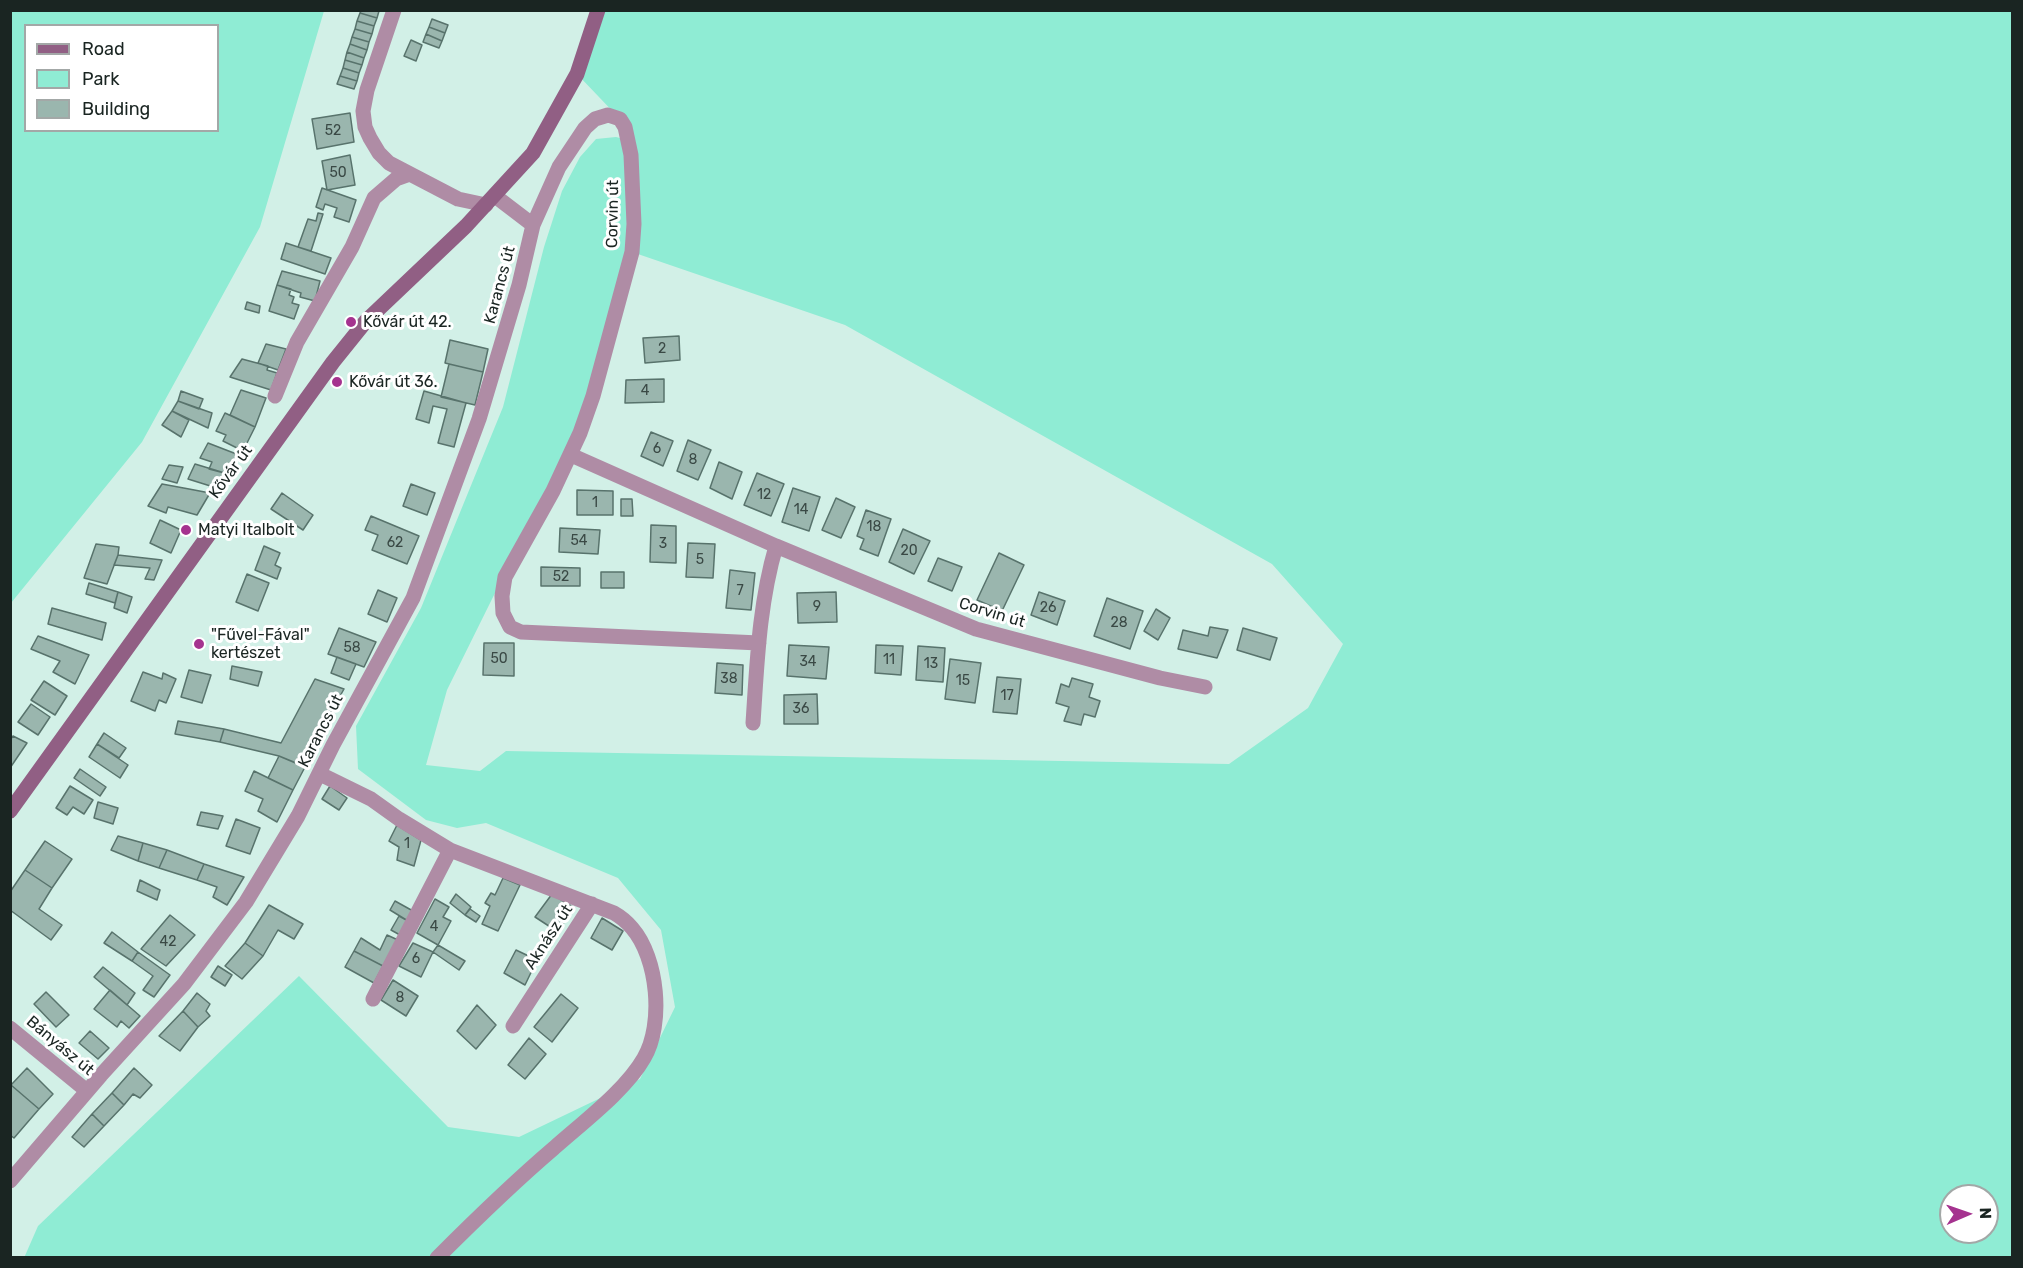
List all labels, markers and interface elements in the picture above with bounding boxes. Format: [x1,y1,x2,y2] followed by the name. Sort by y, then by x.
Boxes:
[24,24,219,132] legend
[82,38,125,60] text: Road
[82,68,119,90] text: Park
[82,98,150,120] text: Building
[325,123,341,139] house number: 52
[329,165,347,181] house number: 50
[603,180,623,248] street label: Corvin út
[480,244,520,326] street label: Karancs út
[363,312,452,332] place label: Kővár út 42.
[344,315,358,329] marker: Kővár út 42.
[658,341,666,357] house number: 2
[349,372,438,392] place label: Kővár út 36.
[330,375,344,389] marker: Kővár út 36.
[641,383,649,399] house number: 4
[653,441,661,457] house number: 6
[205,442,257,502] street label: Kővár út
[689,452,697,468] house number: 8
[757,487,771,503] house number: 12
[592,495,598,511] house number: 1
[794,502,808,518] house number: 14
[867,519,881,535] house number: 18
[198,520,295,540] place label: Matyi Italbolt
[179,523,193,537] marker: Matyi Italbolt
[570,533,588,549] house number: 54
[387,535,403,551] house number: 62
[659,536,667,552] house number: 3
[900,543,918,559] house number: 20
[696,552,704,568] house number: 5
[553,569,569,585] house number: 52
[736,583,744,599] house number: 7
[957,594,1027,632] street label: Corvin út
[813,599,821,615] house number: 9
[1040,600,1056,616] house number: 26
[1110,615,1128,631] house number: 28
[211,625,310,663] place label: "Fűvel-Fával" kertészet
[192,637,206,651] marker: "Fűvel-Fával" kertészet
[343,640,361,656] house number: 58
[490,651,508,667] house number: 50
[883,652,895,668] house number: 11
[799,654,817,670] house number: 34
[924,656,938,672] house number: 13
[720,671,738,687] house number: 38
[956,673,970,689] house number: 15
[1000,688,1014,704] house number: 17
[294,691,348,771] street label: Karancs út
[793,701,809,717] house number: 36
[404,836,410,852] house number: 1
[521,901,577,973] street label: Aknász út
[430,919,438,935] house number: 4
[160,934,176,950] house number: 42
[412,951,420,967] house number: 6
[396,990,404,1006] house number: 8
[22,1012,98,1080] street label: Bányász út
[1939,1184,1999,1244] north arrow
[1976,1207,1995,1220] text: N

